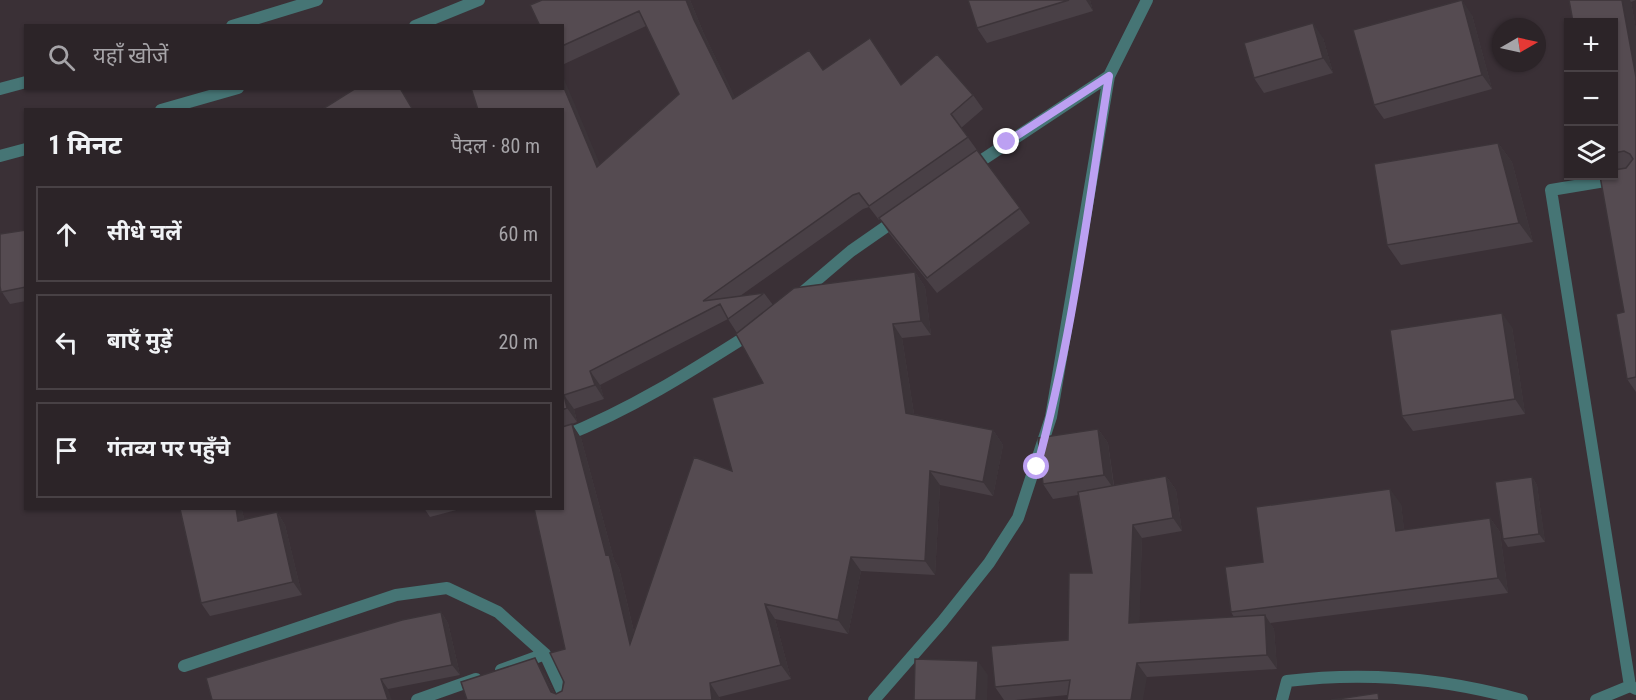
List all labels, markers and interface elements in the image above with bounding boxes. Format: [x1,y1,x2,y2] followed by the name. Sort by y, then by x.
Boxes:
[1492,18,1546,72] north arrow
[1564,18,1618,180] map controls
[1564,18,1618,72] button: +
[24,24,564,90] search box
[45,41,78,74] icon: search
[93,43,168,68] text: यहाँ खोजें
[1564,72,1618,126] button: −
[1564,126,1618,180] button: layers
[993,128,1019,154] route end
[48,130,122,160] text: 1 मिनट
[451,134,540,158] text: पैदल · 80 m
[50,218,83,251] icon: ahead
[107,220,181,245] text: सीधे चलें
[499,222,538,246] text: 60 m
[50,326,83,359] icon: left
[107,328,172,353] text: बाएँ मुड़ें
[499,330,538,354] text: 20 m
[50,434,83,467] icon: arrive
[107,436,230,461] text: गंतव्य पर पहुँचे
[1023,453,1049,479] route start

